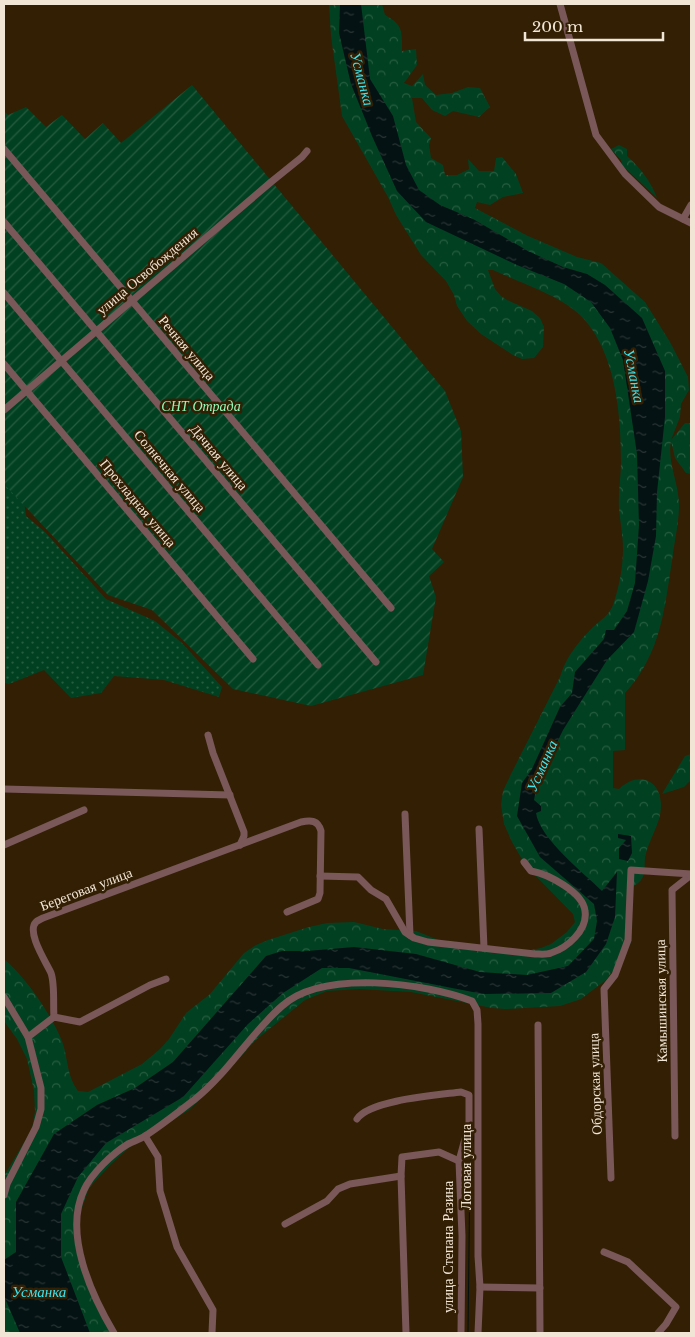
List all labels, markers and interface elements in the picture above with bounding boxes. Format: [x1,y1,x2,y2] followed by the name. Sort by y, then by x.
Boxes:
[525,10,662,42] scale bar
[532,17,583,36] text: 200 m
[346,50,379,108] water label: Усманка
[93,223,202,319] street label: улица Освобождения
[155,312,220,385] street label: Речная улица
[620,347,649,405] water label: Усманка
[161,397,241,415] park label: СНТ Отрада
[186,420,252,494] street label: Дачная улица
[130,426,210,517] street label: Солнечная улица
[96,455,181,551] street label: Прохладная улица
[522,737,561,795] water label: Усманка
[37,863,135,915] street label: Береговая улица
[651,938,671,1063] street label: Камышинская улица
[584,1032,606,1135] street label: Обдорская улица
[457,1123,475,1210] street label: Логовая улица
[439,1180,457,1313] street label: улица Степана Разина
[12,1282,66,1301] water label: Усманка

